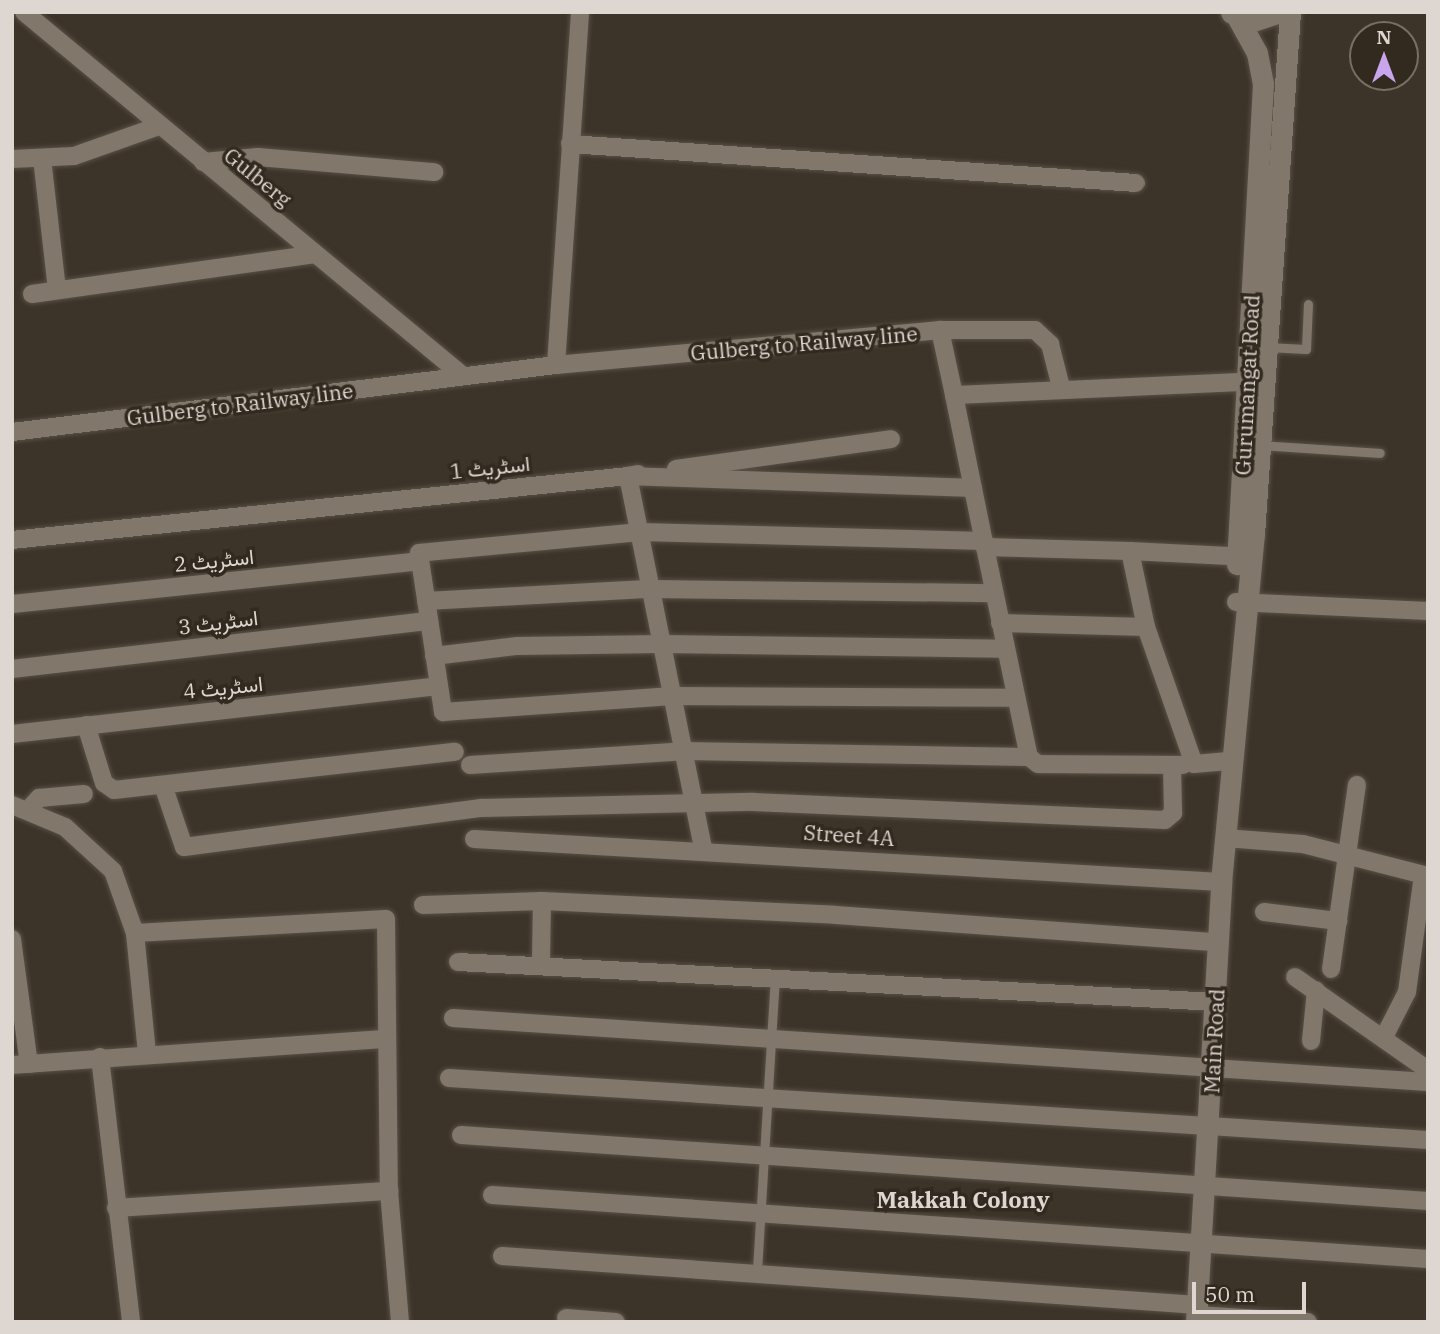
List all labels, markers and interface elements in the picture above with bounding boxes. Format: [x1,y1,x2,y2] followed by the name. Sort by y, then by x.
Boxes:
[1349,21,1419,91] north arrow
[1376,25,1392,49] text: N
[219,142,297,212] street label: Gulberg
[1230,294,1264,476] street label: Gurumangat Road
[689,321,919,365] street label: Gulberg to Railway line
[125,378,355,430] street label: Gulberg to Railway line
[449,450,531,484] street label: اسٹریٹ 1
[173,543,255,577] street label: اسٹریٹ 2
[177,605,259,639] street label: اسٹریٹ 3
[182,670,264,704] street label: اسٹریٹ 4
[803,819,895,851] street label: Street 4A
[1199,988,1229,1094] street label: Main Road
[876,1185,1050,1213] district label: Makkah Colony
[1195,1268,1309,1312] scale bar
[1205,1280,1255,1308] text: 50 m

